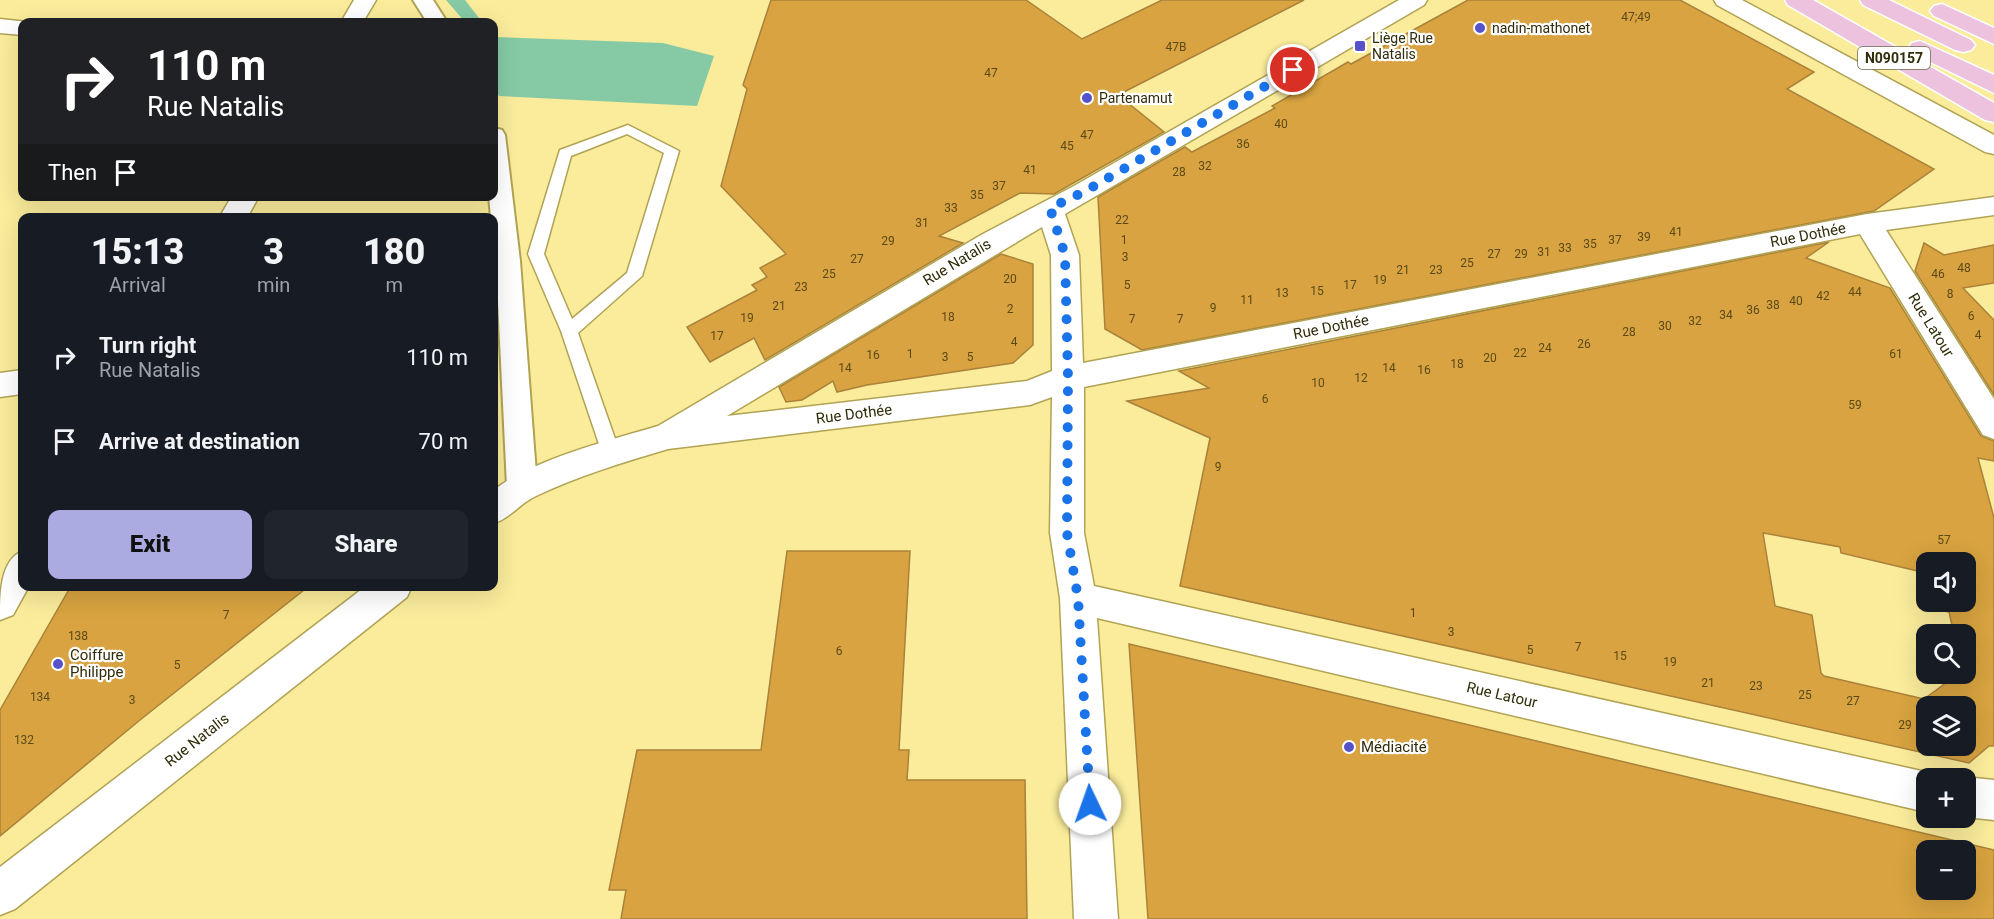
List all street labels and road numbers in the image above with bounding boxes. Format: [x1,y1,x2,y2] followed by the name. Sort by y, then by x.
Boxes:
[1858,47,1930,69] road number: N090157
[1769,219,1847,251] street label: Rue Dothée
[920,235,994,289] street label: Rue Natalis
[1904,290,1958,360] street label: Rue Latour
[1292,311,1370,343] street label: Rue Dothée
[815,400,893,428] street label: Rue Dothée
[1465,678,1539,712] street label: Rue Latour
[161,709,233,771] street label: Rue Natalis

